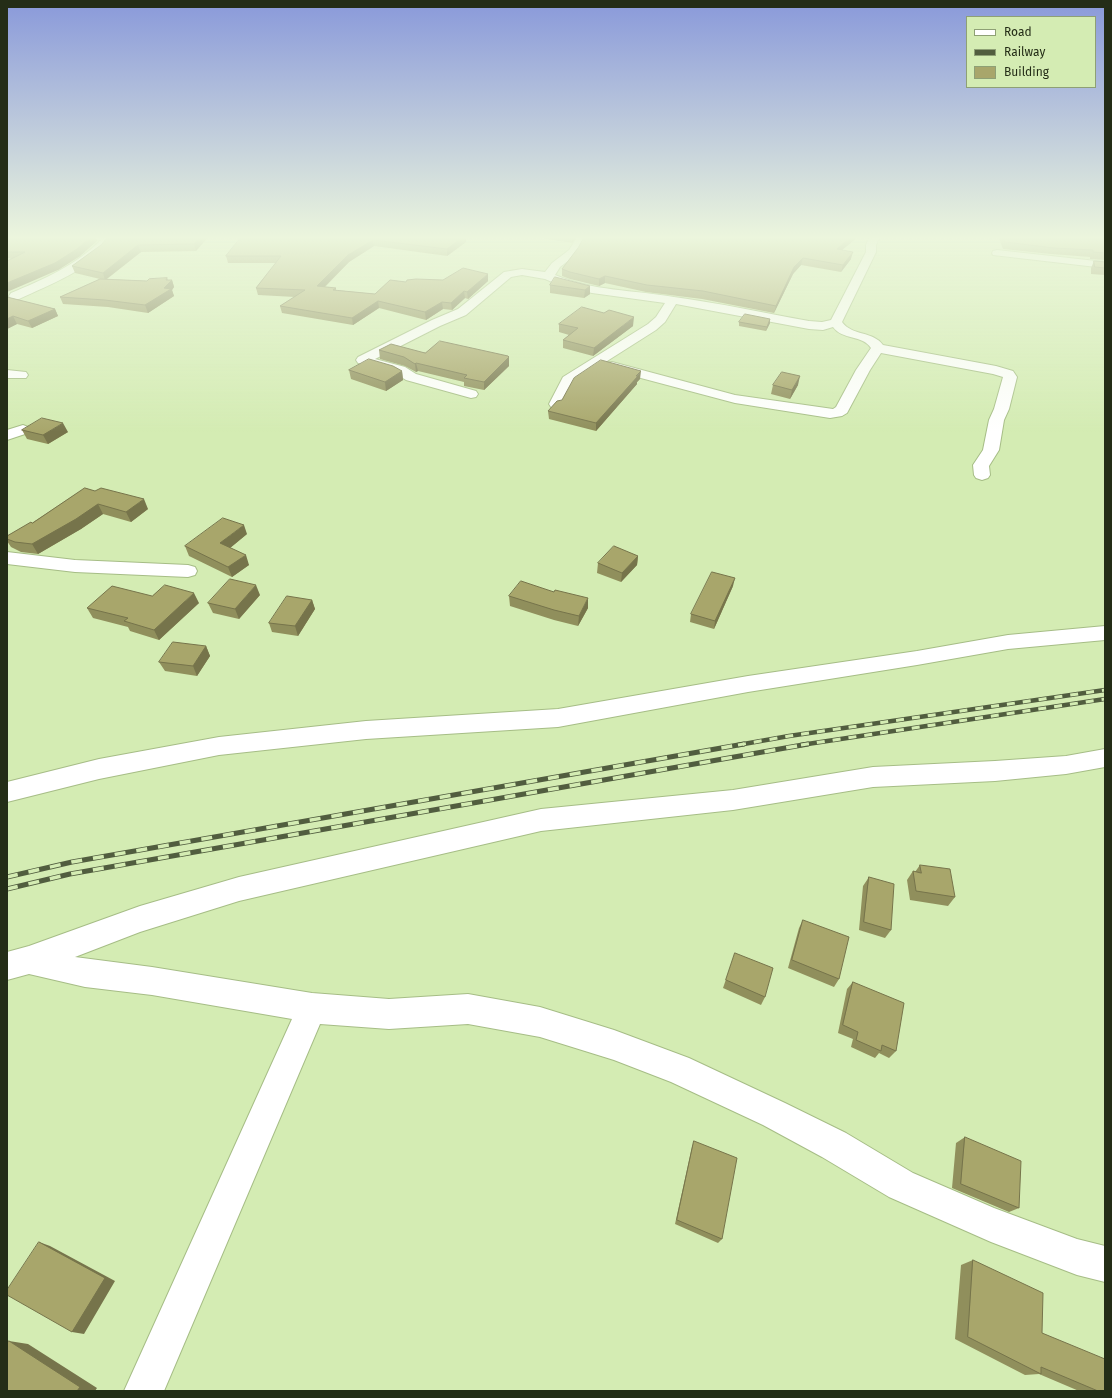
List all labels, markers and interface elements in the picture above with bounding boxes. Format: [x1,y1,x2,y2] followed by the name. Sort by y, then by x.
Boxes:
[966,16,1096,88] legend
[1004,25,1032,39] text: Road
[1004,45,1045,59] text: Railway
[1004,65,1049,79] text: Building

